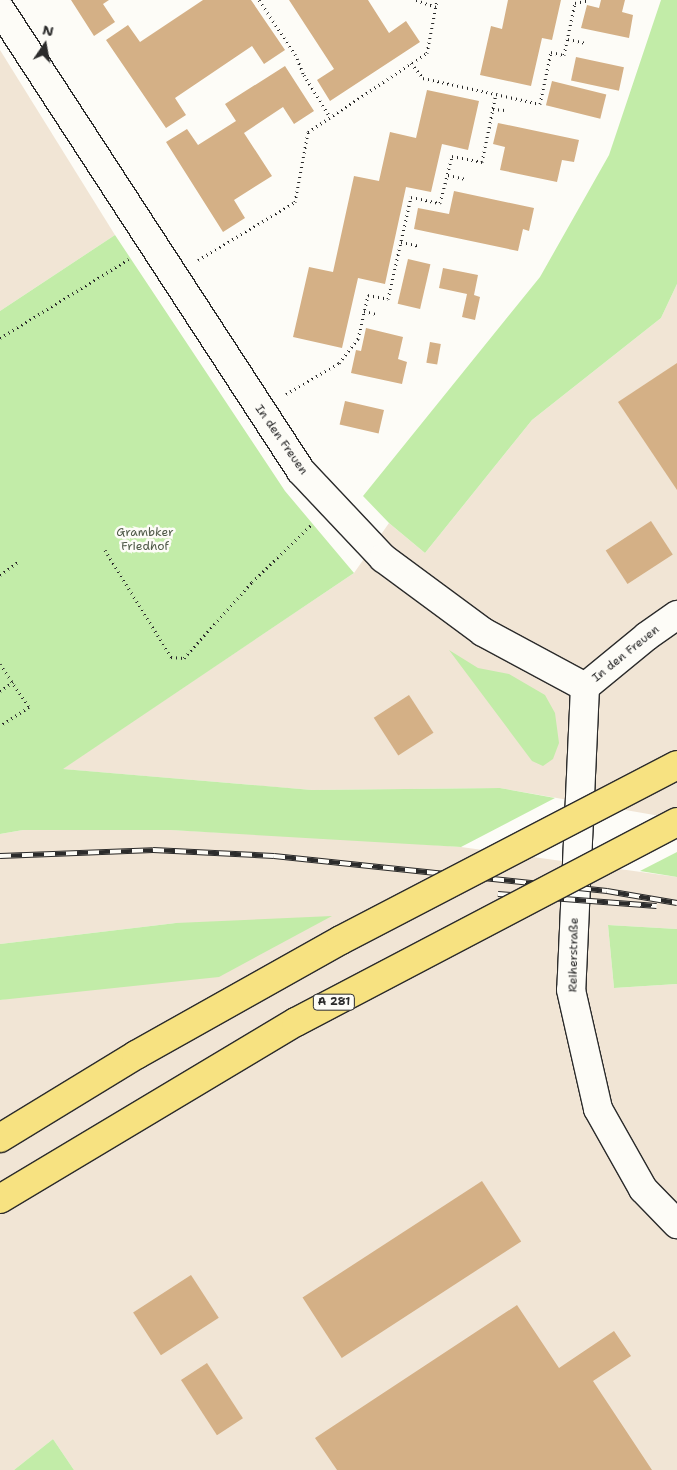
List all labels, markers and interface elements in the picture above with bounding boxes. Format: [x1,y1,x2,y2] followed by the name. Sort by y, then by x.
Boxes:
[20,20,70,70] north arrow
[41,20,55,40] text: N
[252,402,310,478] street label: In den Freuen
[116,526,174,554] park label: Grambker Friedhof
[590,623,662,685] street label: In den Freuen
[566,918,582,992] street label: Reiherstraße
[313,994,355,1010] road number: A 281

